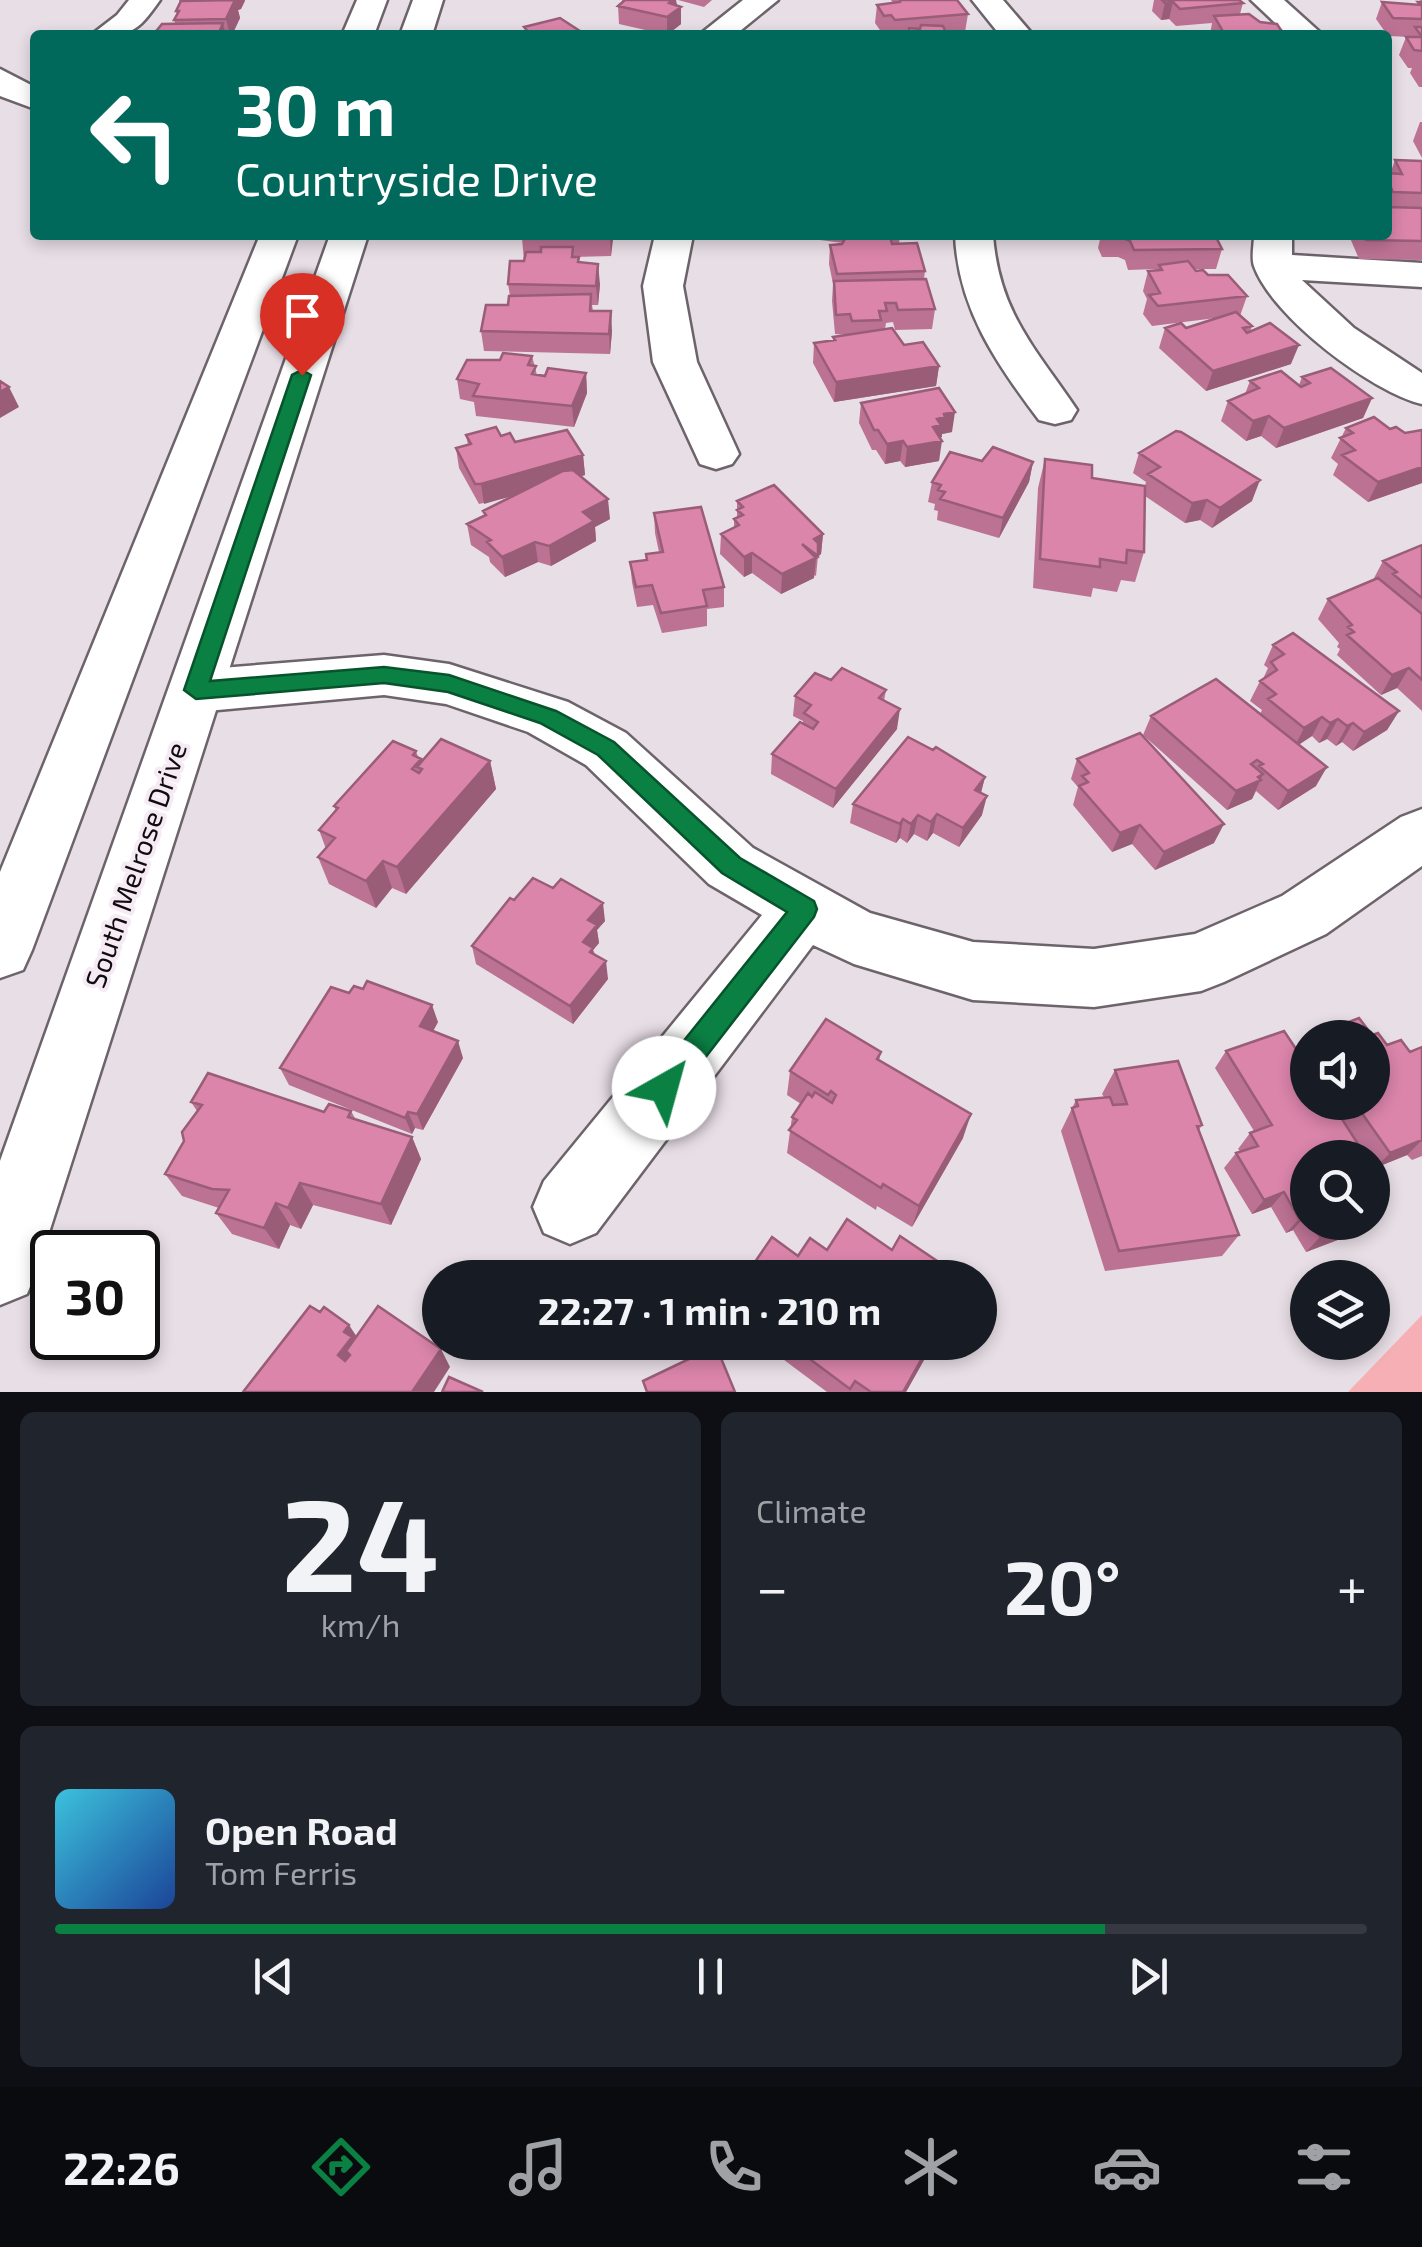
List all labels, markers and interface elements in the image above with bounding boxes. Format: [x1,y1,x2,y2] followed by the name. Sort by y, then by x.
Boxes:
[235,66,396,150] text: 30 m
[70,70,200,200] icon: left
[235,151,598,205] text: Countryside Drive
[260,273,345,376] pin
[275,288,330,343] icon: arrive
[77,737,193,992] street label: South Melrose Drive
[1290,1020,1390,1360] map controls
[1290,1020,1390,1120] button: sound
[612,1036,716,1140] position arrow
[1290,1140,1390,1240] button: search
[30,1230,160,1360] speed limit sign: 30
[1290,1260,1390,1360] button: layers
[538,1287,881,1333] text: 22:27 · 1 min · 210 m
[281,1462,440,1618] text: 24
[756,1491,867,1529] text: Climate
[1004,1540,1121,1630] text: 20°
[756,1553,788,1619] text: −
[1337,1553,1367,1619] text: +
[321,1605,400,1643] text: km/h
[205,1807,398,1853] text: Open Road
[205,1853,357,1891] text: Tom Ferris
[246,1949,301,2004] icon: previous
[683,1949,738,2004] icon: pause
[1121,1949,1176,2004] icon: next
[306,2132,376,2202] icon: directions
[503,2132,573,2202] icon: music
[699,2132,769,2202] icon: phone
[896,2132,966,2202] icon: climate
[1092,2132,1162,2202] icon: car
[1289,2132,1359,2202] icon: filters
[63,2140,180,2194] text: 22:26

